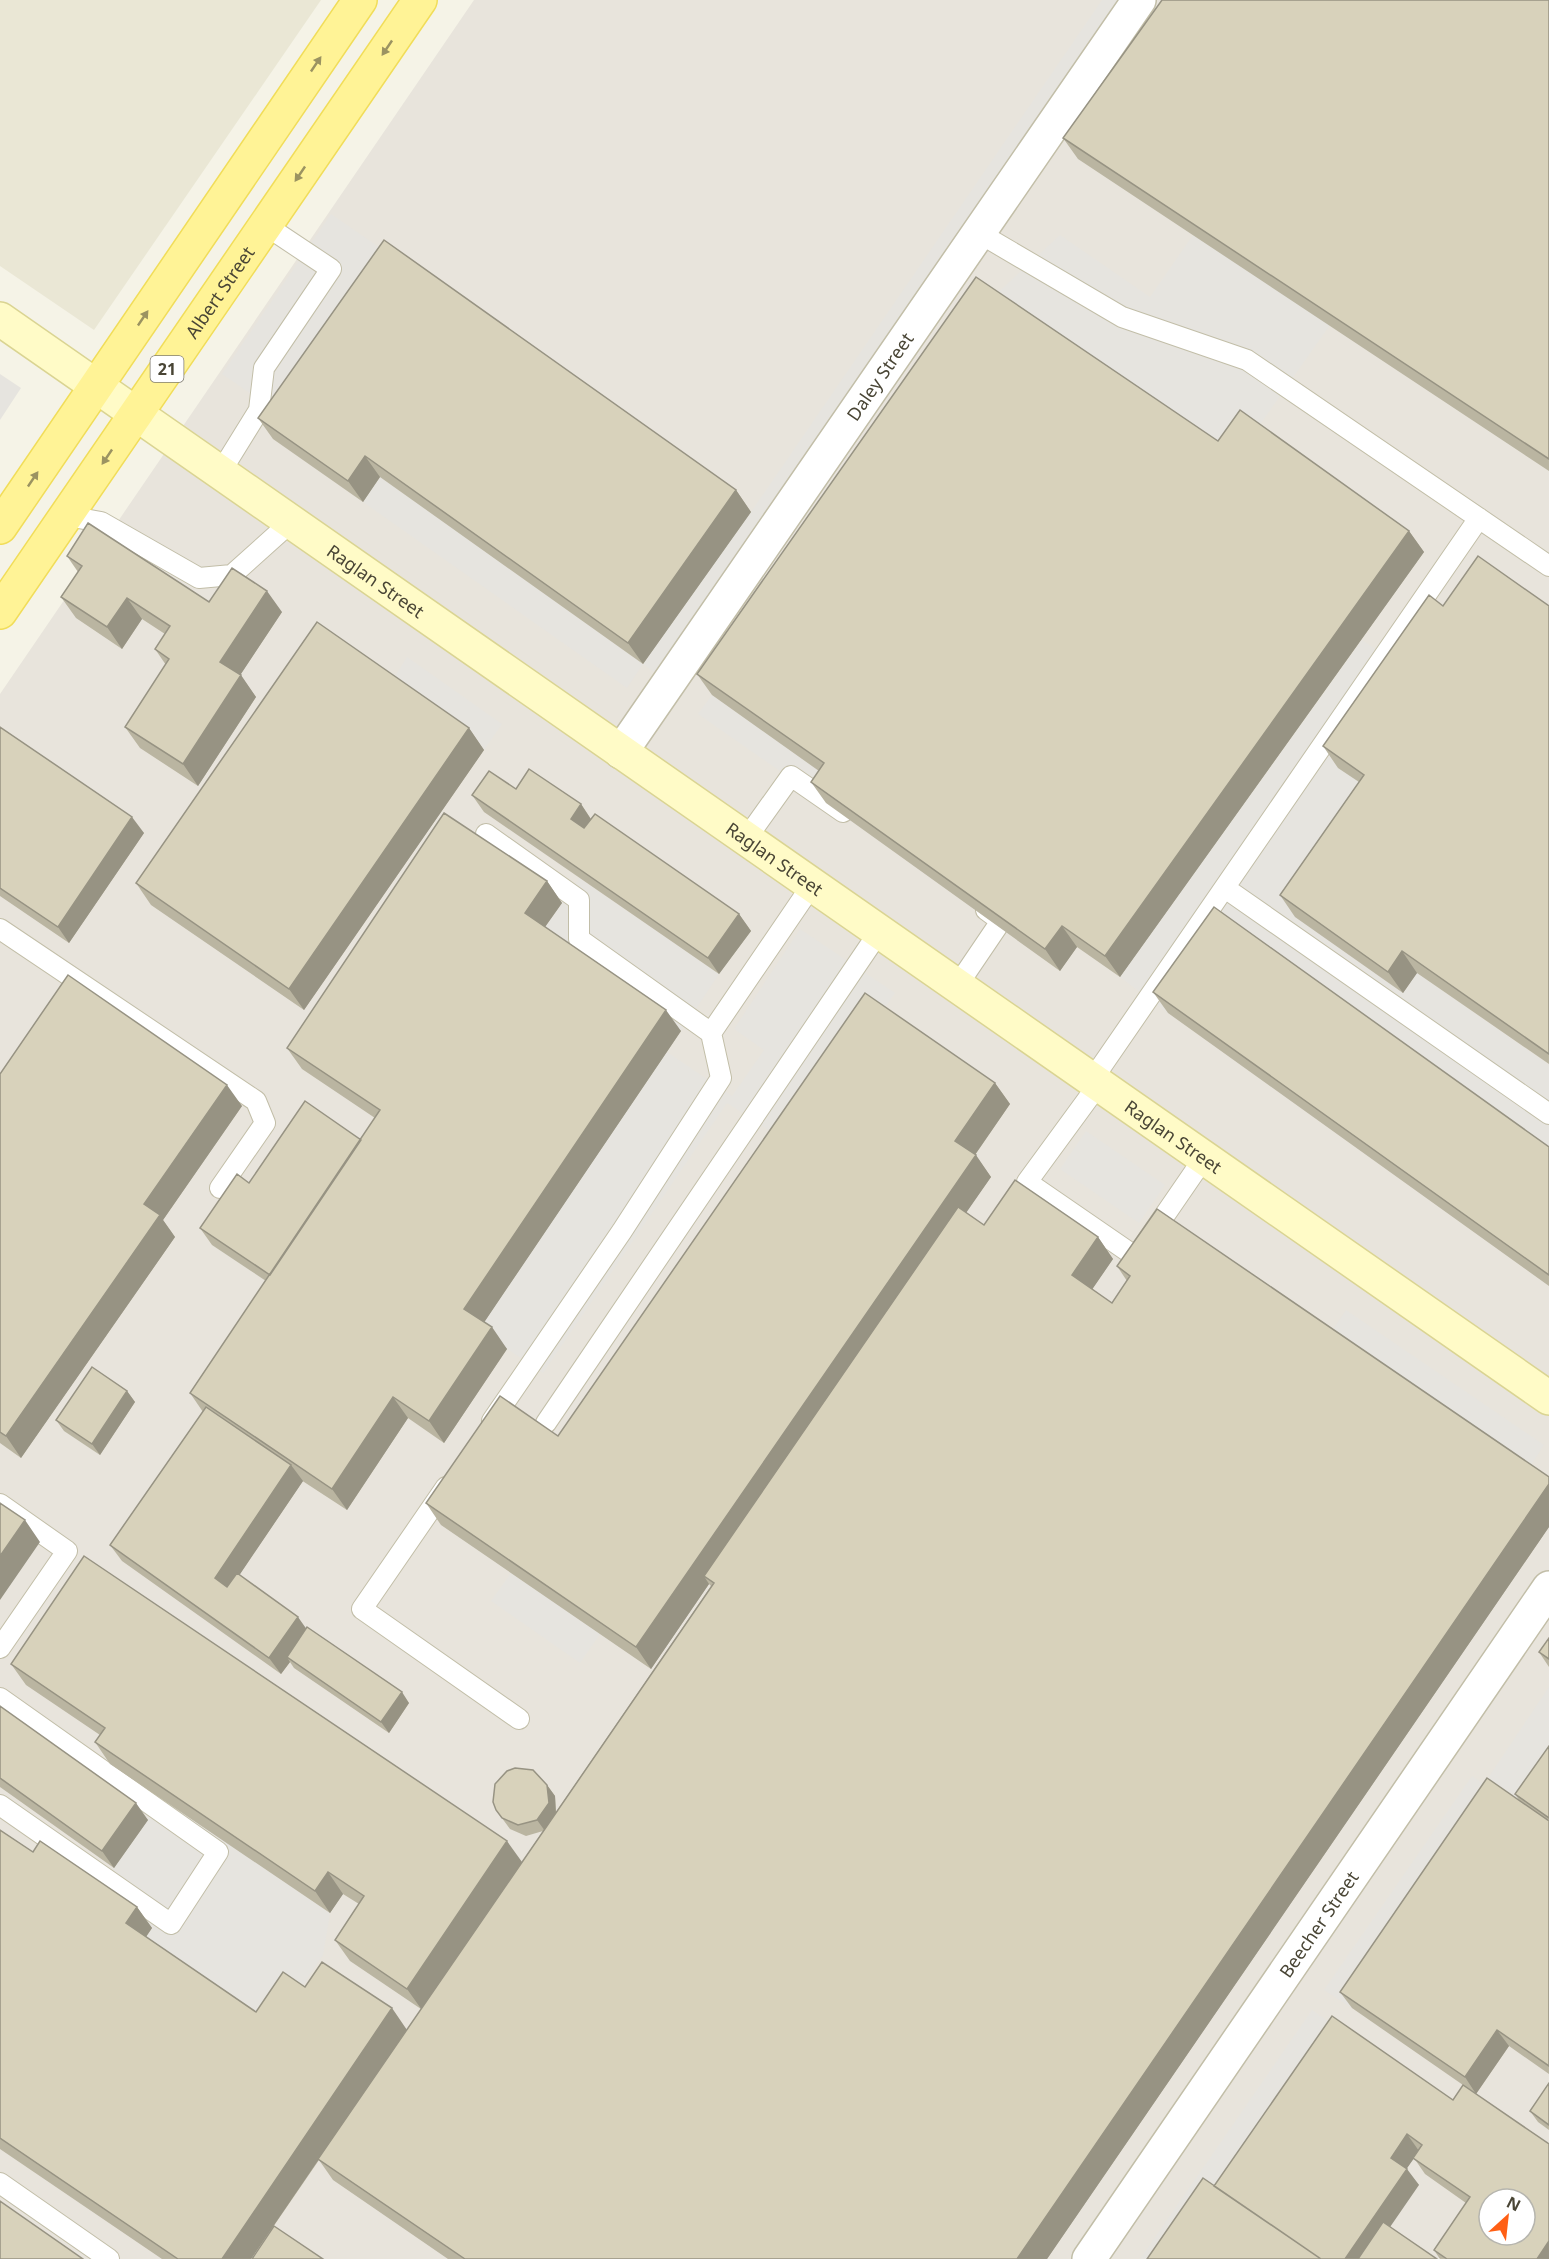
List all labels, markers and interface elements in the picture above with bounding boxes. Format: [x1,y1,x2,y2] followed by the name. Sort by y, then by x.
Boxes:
[381,40,393,56] one-way arrow
[310,56,321,72] one-way arrow
[294,166,306,182] one-way arrow
[180,241,260,343] street label: Albert Street
[137,310,149,326] one-way arrow
[841,327,919,425] street label: Daley Street
[150,356,184,382] road number: 21
[101,448,113,464] one-way arrow
[27,471,39,487] one-way arrow
[322,539,430,623] street label: Raglan Street
[721,816,828,901] street label: Raglan Street
[1120,1094,1227,1179] street label: Raglan Street
[1274,1866,1364,1982] street label: Beecher Street
[1477,2187,1537,2247] north arrow
[1503,2191,1525,2216] text: N

